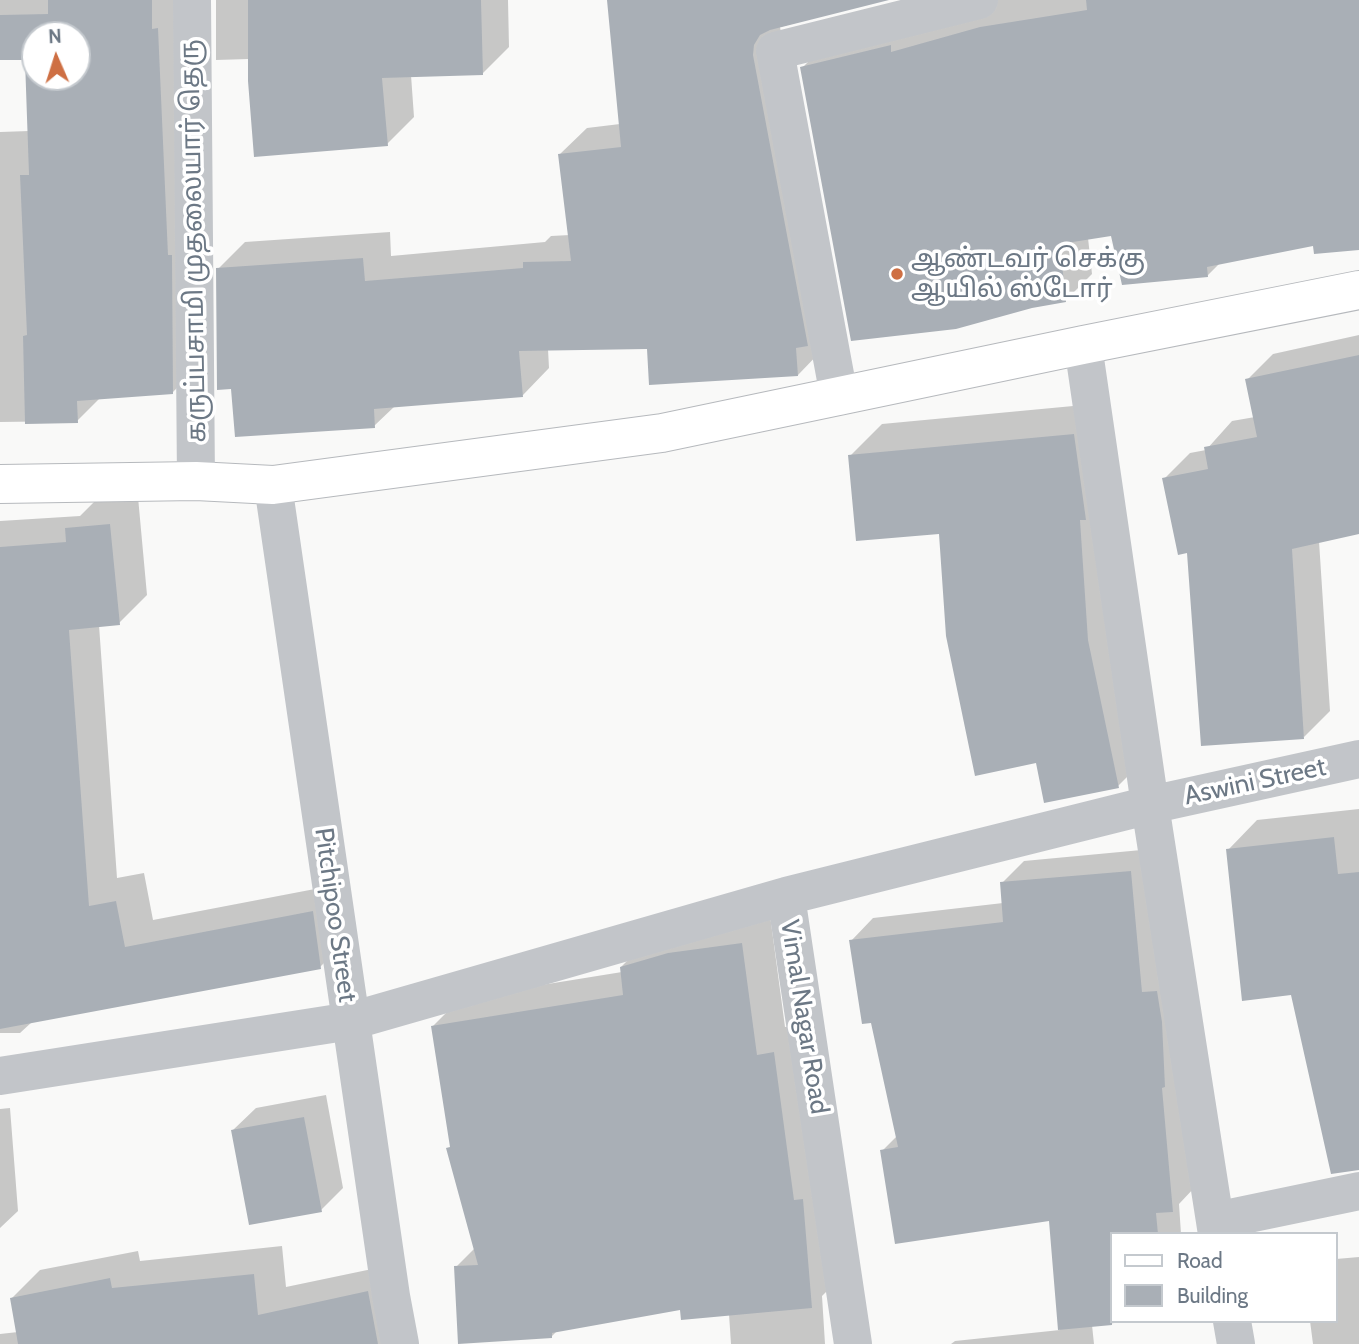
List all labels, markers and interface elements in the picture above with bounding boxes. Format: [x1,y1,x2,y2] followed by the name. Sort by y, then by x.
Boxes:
[21,21,91,91] north arrow
[48,25,62,48] text: N
[175,39,213,443] street label: கருப்பசாமி முதலையார் தெரு
[911,243,1145,304] place label: ஆண்டவர் செக்கு ஆயில் ஸ்டோர்
[889,266,905,282] marker: ஆண்டவர் செக்கு ஆயில் ஸ்டோர்
[1181,752,1329,812] street label: Aswini Street
[307,826,363,1004] street label: Pitchipoo Street
[773,918,835,1116] street label: Vimal Nagar Road
[1110,1232,1338,1323] legend
[1177,1248,1223,1273] text: Road
[1177,1283,1248,1308] text: Building

